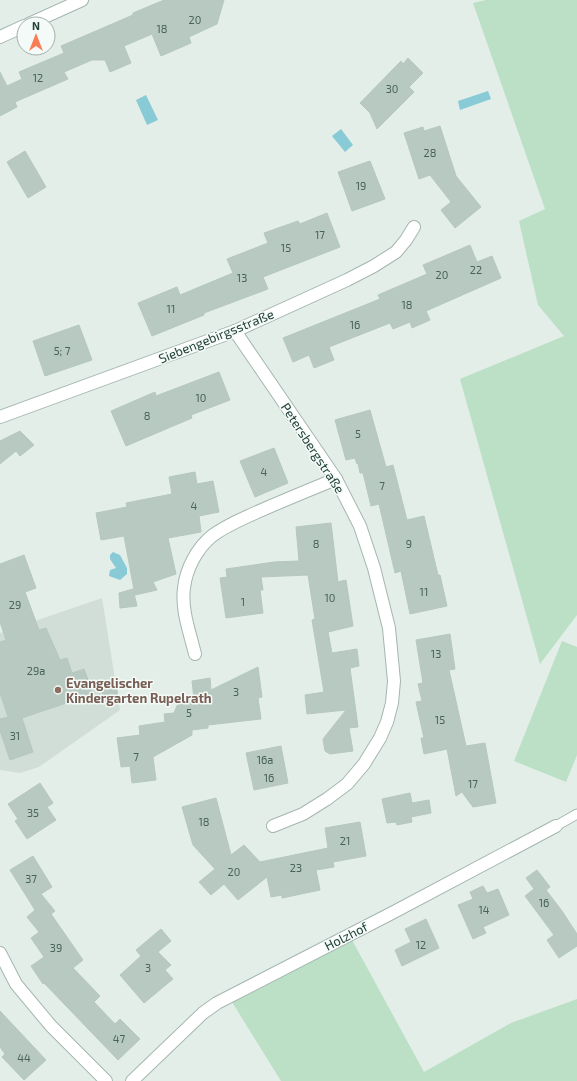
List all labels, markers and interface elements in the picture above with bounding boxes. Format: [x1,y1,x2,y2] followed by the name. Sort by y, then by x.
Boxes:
[189,13,201,26] house number: 20
[16,16,56,56] north arrow
[32,19,40,32] text: N
[156,22,168,35] house number: 18
[33,71,43,84] house number: 12
[386,82,398,95] house number: 30
[424,146,436,159] house number: 28
[356,179,366,192] house number: 19
[315,228,325,241] house number: 17
[281,241,291,254] house number: 15
[470,263,482,276] house number: 22
[436,268,448,281] house number: 20
[237,271,247,284] house number: 13
[401,298,413,311] house number: 18
[167,302,175,315] house number: 11
[156,306,276,366] street label: Siebengebirgsstraße
[350,318,360,331] house number: 16
[54,344,71,357] house number: 5; 7
[195,391,207,404] house number: 10
[278,400,348,496] street label: Petersbergstraße
[144,409,150,422] house number: 8
[355,427,361,440] house number: 5
[261,465,268,478] house number: 4
[379,479,385,492] house number: 7
[191,499,198,512] house number: 4
[313,537,319,550] house number: 8
[406,537,412,550] house number: 9
[420,585,428,598] house number: 11
[324,591,336,604] house number: 10
[241,595,245,608] house number: 1
[9,598,21,611] house number: 29
[431,647,441,660] house number: 13
[27,664,45,677] house number: 29a
[66,675,212,706] place label: Evangelischer Kindergarten Rupelrath
[53,685,63,695] marker: Evangelischer Kindergarten Rupelrath
[233,685,239,698] house number: 3
[186,706,192,719] house number: 5
[435,713,445,726] house number: 15
[10,729,20,742] house number: 31
[133,750,139,763] house number: 7
[257,753,273,766] house number: 16a
[264,771,274,784] house number: 16
[468,777,478,790] house number: 17
[27,806,39,819] house number: 35
[198,815,210,828] house number: 18
[340,834,350,847] house number: 21
[290,861,302,874] house number: 23
[228,865,240,878] house number: 20
[25,872,37,885] house number: 37
[539,896,549,909] house number: 16
[478,903,490,916] house number: 14
[322,918,371,954] street label: Holzhof
[416,938,426,951] house number: 12
[50,941,62,954] house number: 39
[145,961,151,974] house number: 3
[113,1032,126,1045] house number: 47
[17,1051,31,1064] house number: 44

